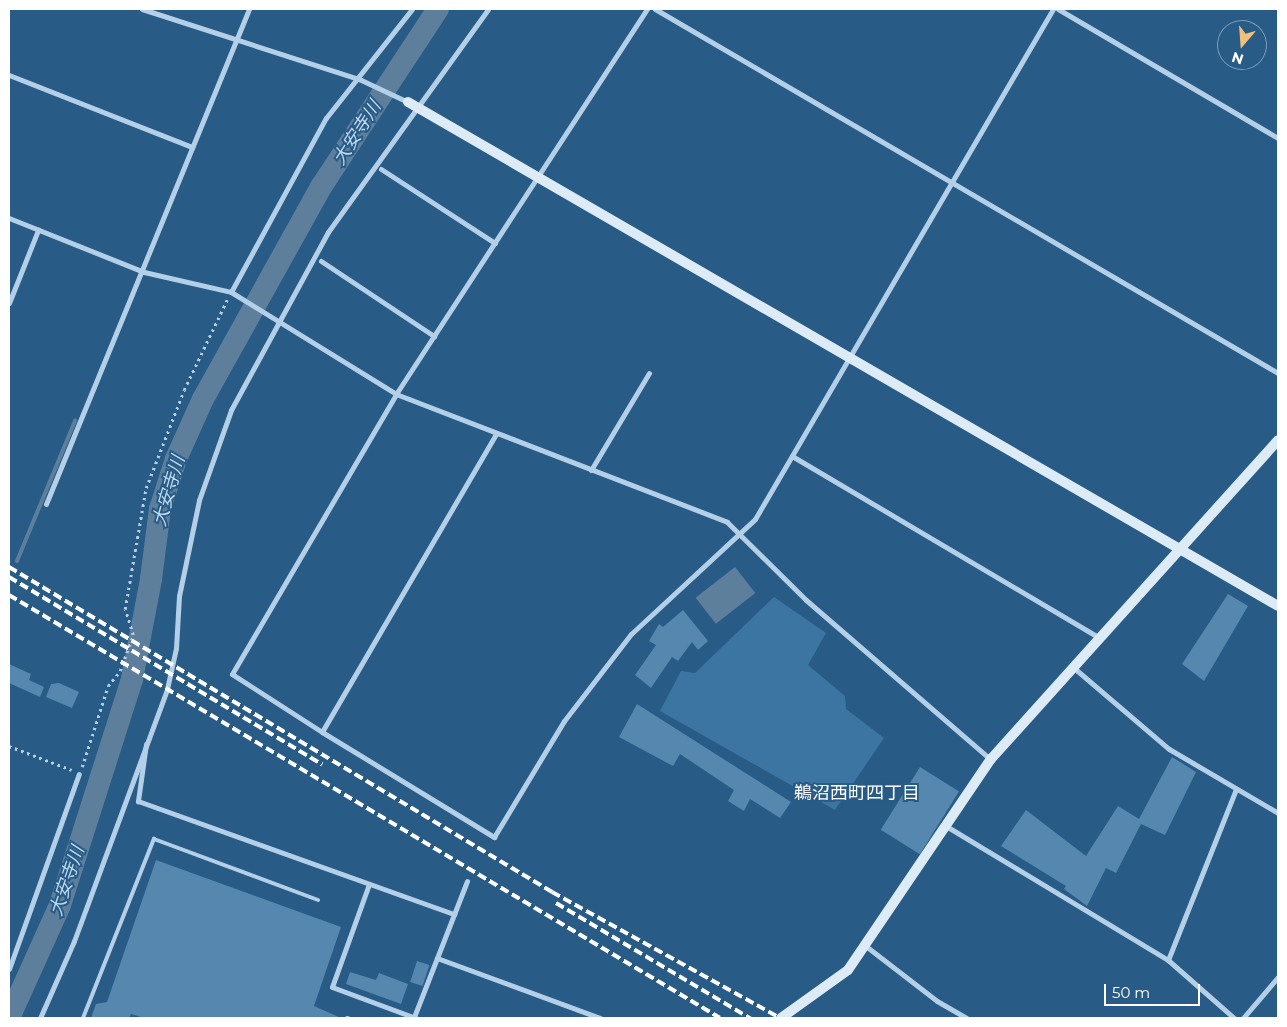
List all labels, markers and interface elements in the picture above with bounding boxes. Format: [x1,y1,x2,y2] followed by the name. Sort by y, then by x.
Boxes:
[1217,20,1267,70] north arrow
[1230,48,1246,69] text: N
[328,97,386,169] water label: 大安寺川
[149,453,189,529] water label: 大安寺川
[794,782,920,804] district label: 鵜沼西町四丁目
[45,843,89,919] water label: 大安寺川
[1107,974,1203,1006] scale bar
[1112,983,1150,1002] text: 50 m

